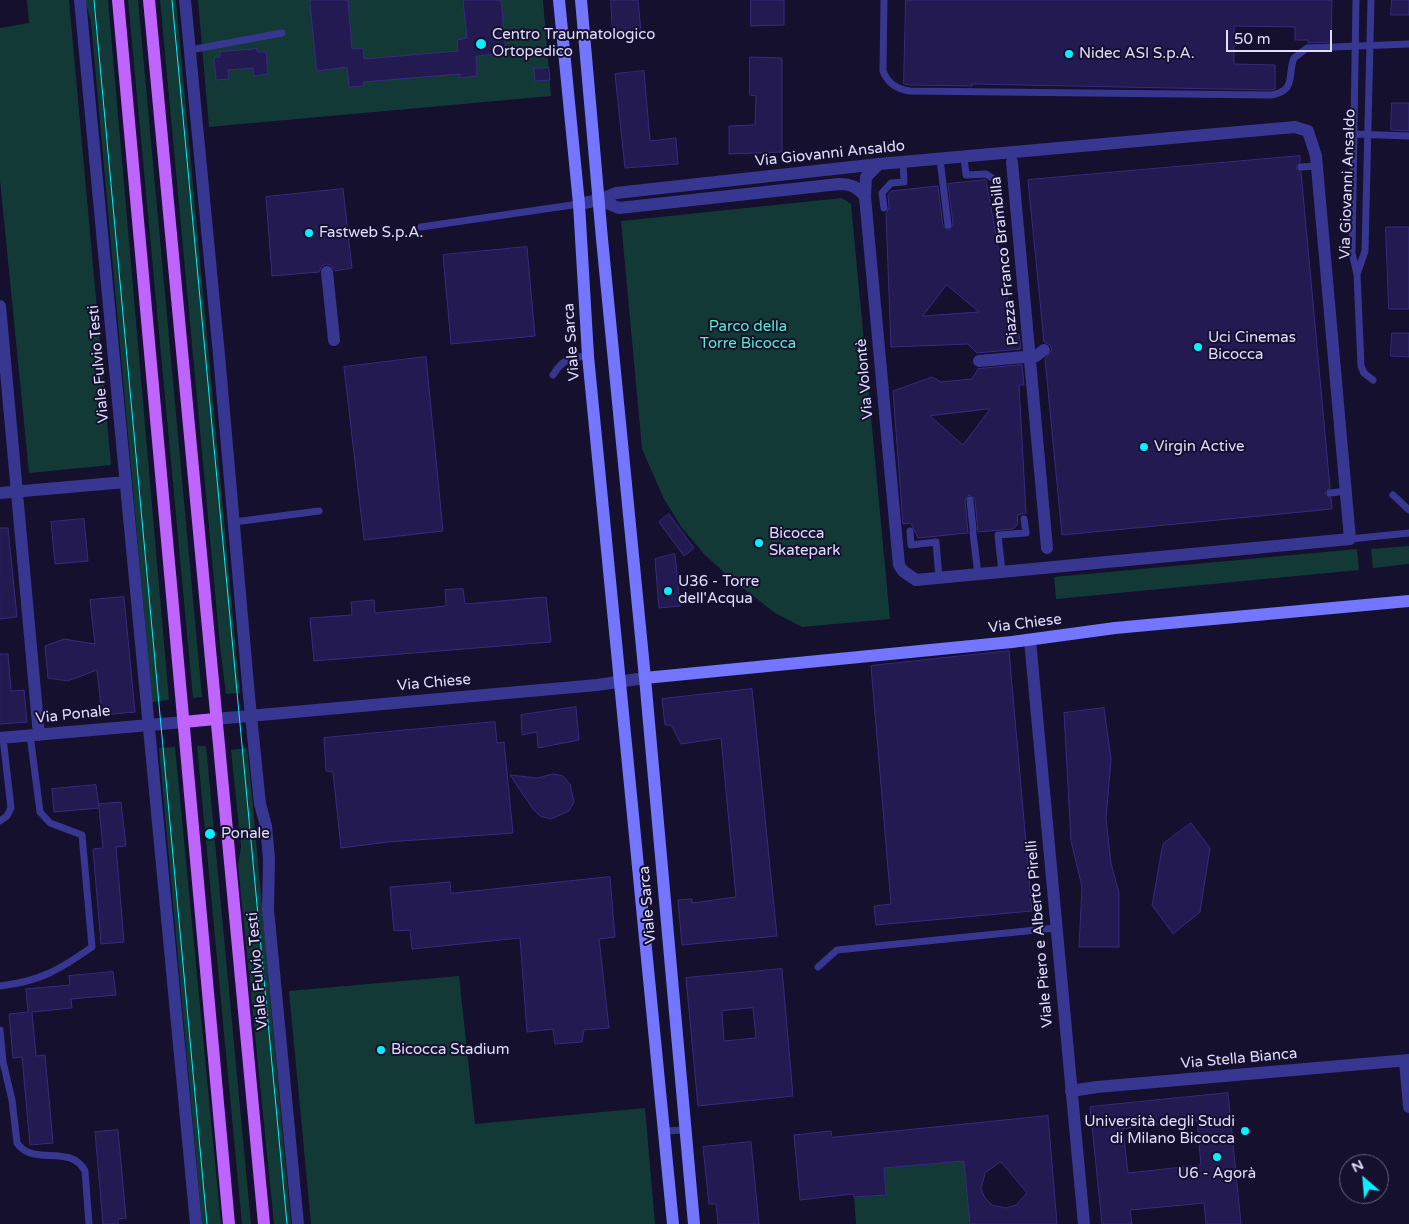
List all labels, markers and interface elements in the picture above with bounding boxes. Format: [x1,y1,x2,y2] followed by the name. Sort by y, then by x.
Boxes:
[1229,20,1335,52] scale bar
[492,26,655,61] place label: Centro Traumatologico Ortopedico
[1234,30,1271,48] text: 50 m
[474,37,488,51] marker: Centro Traumatologico Ortopedico
[1079,45,1195,63] place label: Nidec ASI S.p.A.
[1063,48,1075,60] marker: Nidec ASI S.p.A.
[1336,108,1360,260] street label: Via Giovanni Ansaldo
[754,137,906,171] street label: Via Giovanni Ansaldo
[987,176,1023,346] street label: Piazza Franco Brambilla
[319,224,423,242] place label: Fastweb S.p.A.
[303,227,315,239] marker: Fastweb S.p.A.
[560,302,584,382] street label: Viale Sarca
[85,304,113,424] street label: Viale Fulvio Testi
[700,318,796,353] park label: Parco della Torre Bicocca
[1208,329,1296,364] place label: Uci Cinemas Bicocca
[853,338,877,420] street label: Via Volontè
[1192,341,1204,353] marker: Uci Cinemas Bicocca
[1154,438,1245,456] place label: Virgin Active
[1138,441,1150,453] marker: Virgin Active
[769,525,840,560] place label: Bicocca Skatepark
[753,537,765,549] marker: Bicocca Skatepark
[678,573,759,608] place label: U36 - Torre dell'Acqua
[662,585,674,597] marker: U36 - Torre dell'Acqua
[987,611,1063,637] street label: Via Chiese
[396,671,472,695] street label: Via Chiese
[35,702,111,728] street label: Via Ponale
[221,825,270,843] place label: Ponale
[203,827,217,841] marker: Ponale
[1023,840,1057,1028] street label: Viale Piero e Alberto Pirelli
[636,865,660,945] street label: Viale Sarca
[244,911,272,1031] street label: Viale Fulvio Testi
[391,1041,509,1059] place label: Bicocca Stadium
[375,1044,387,1056] marker: Bicocca Stadium
[1180,1045,1298,1073] street label: Via Stella Bianca
[1084,1113,1235,1148] place label: Università degli Studi di Milano Bicocca
[1239,1125,1251,1137] marker: Università degli Studi di Milano Bicocca
[1211,1151,1223,1163] marker: U6 - Agorà
[1339,1154,1389,1204] north arrow
[1349,1156,1366,1176] text: N
[1178,1165,1256,1183] place label: U6 - Agorà

